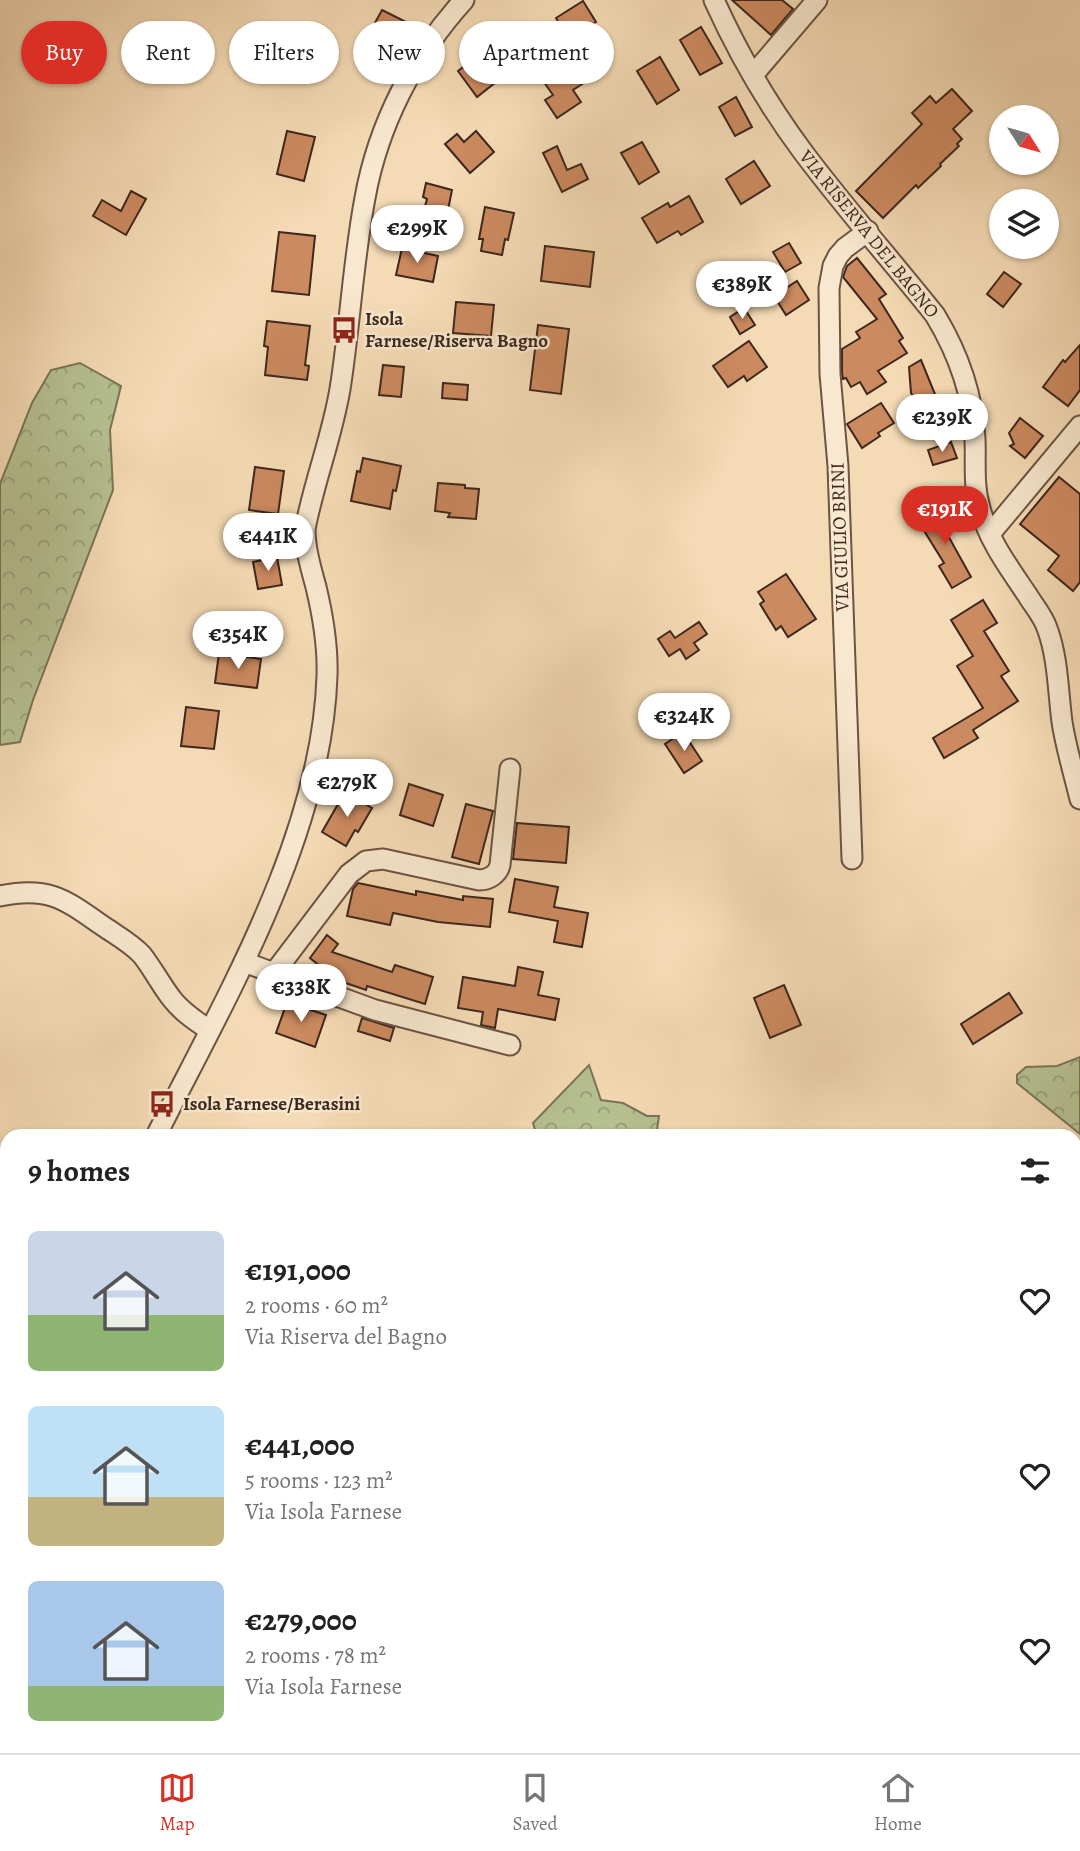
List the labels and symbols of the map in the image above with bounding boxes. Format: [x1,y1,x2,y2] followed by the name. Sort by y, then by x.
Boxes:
[989,105,1059,175] north arrow
[792,144,945,324] street label: VIA RISERVA DEL BAGNO
[368,205,466,265] pin: €299K
[693,262,791,321] pin: €389K
[365,306,548,354] place label: Isola Farnese/Riserva Bagno
[329,315,359,345] bus stop icon: Isola Farnese/Riserva Bagno
[893,394,991,454] pin: €239K
[824,462,856,613] street label: VIA GIULIO BRINI
[896,486,994,546] pin: €191K
[219,514,317,573] pin: €441K
[189,612,287,671] pin: €354K
[635,694,733,753] pin: €324K
[298,760,396,819] pin: €279K
[252,964,350,1024] pin: €338K
[147,1089,177,1119] bus stop icon: Isola Farnese/Berasini
[183,1091,361,1117] place label: Isola Farnese/Berasini

